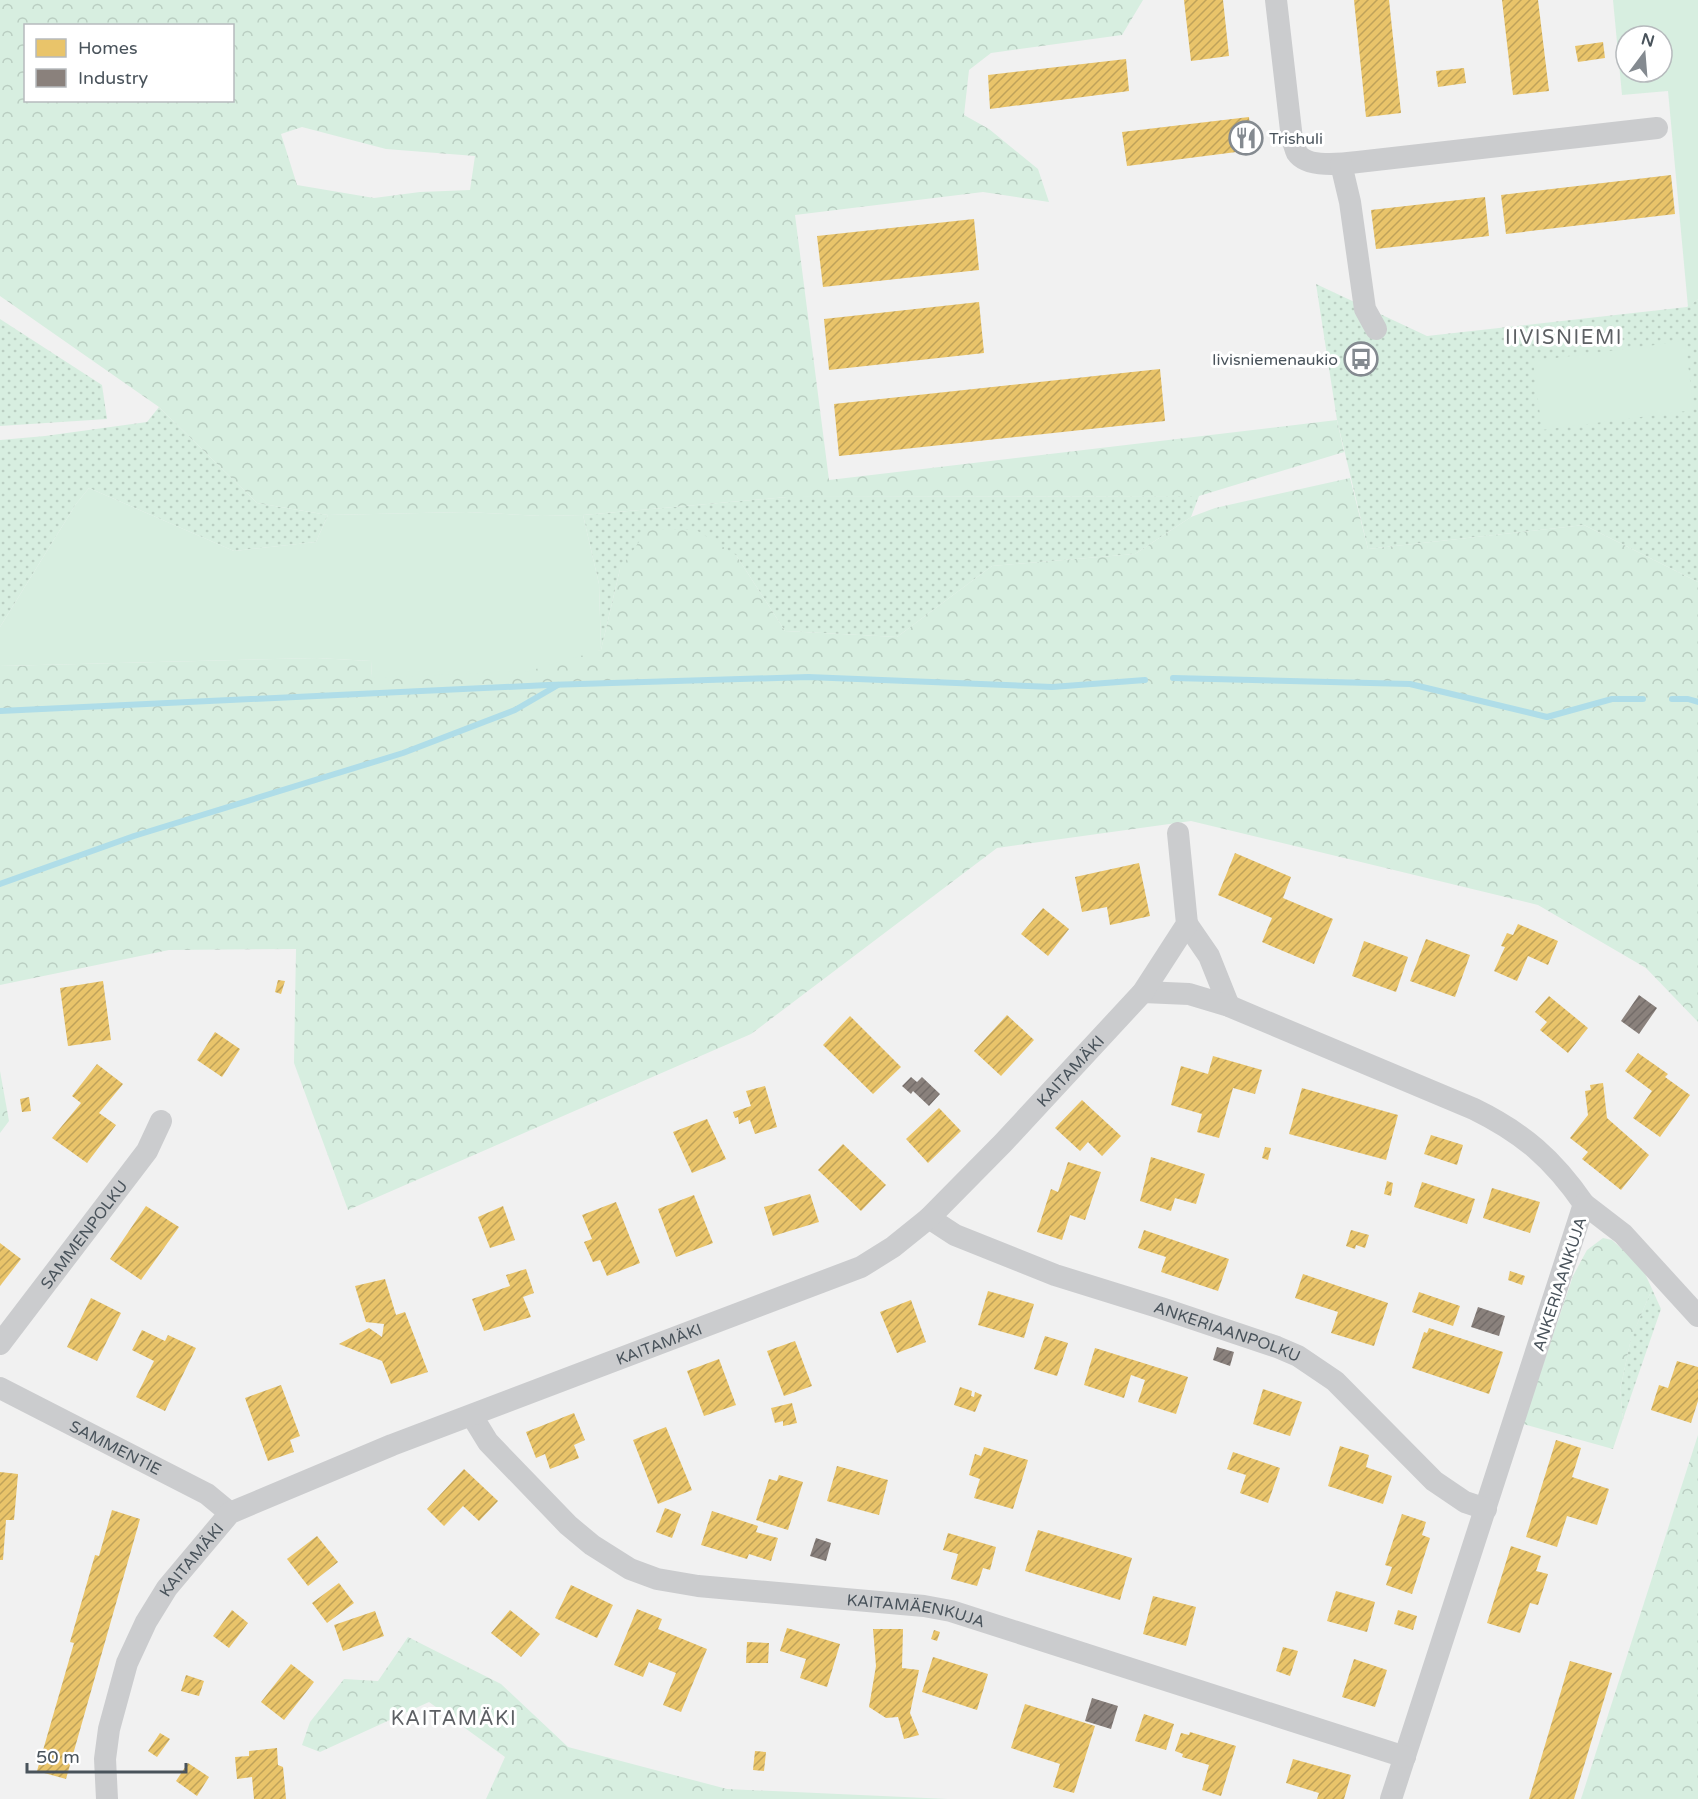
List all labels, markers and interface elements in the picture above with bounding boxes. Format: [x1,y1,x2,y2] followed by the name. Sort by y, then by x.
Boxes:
[24,24,234,102] legend
[1614,24,1674,84] north arrow
[1639,29,1657,52] text: N
[78,37,138,59] text: Homes
[78,67,149,89] text: Industry
[1228,120,1264,156] restaurant icon: Trishuli
[1269,129,1323,149] place label: Trishuli
[1505,326,1623,350] district label: IIVISNIEMI
[1343,341,1379,377] bus stop icon: Iivisniemenaukio
[1212,350,1338,370] place label: Iivisniemenaukio
[1033,1032,1109,1111] street label: KAITAMÄKI
[37,1176,132,1293] street label: SAMMENPOLKU
[1529,1214,1591,1354] street label: ANKERIAANKUJA
[1151,1297,1303,1367] street label: ANKERIAANPOLKU
[613,1319,705,1370] street label: KAITAMÄKI
[66,1416,164,1480] street label: SAMMENTIE
[155,1519,228,1601] street label: KAITAMÄKI
[846,1590,988,1632] street label: KAITAMÄENKUJA
[391,1707,517,1731] district label: KAITAMÄKI
[27,1736,186,1774] scale bar
[36,1746,80,1768] text: 50 m

